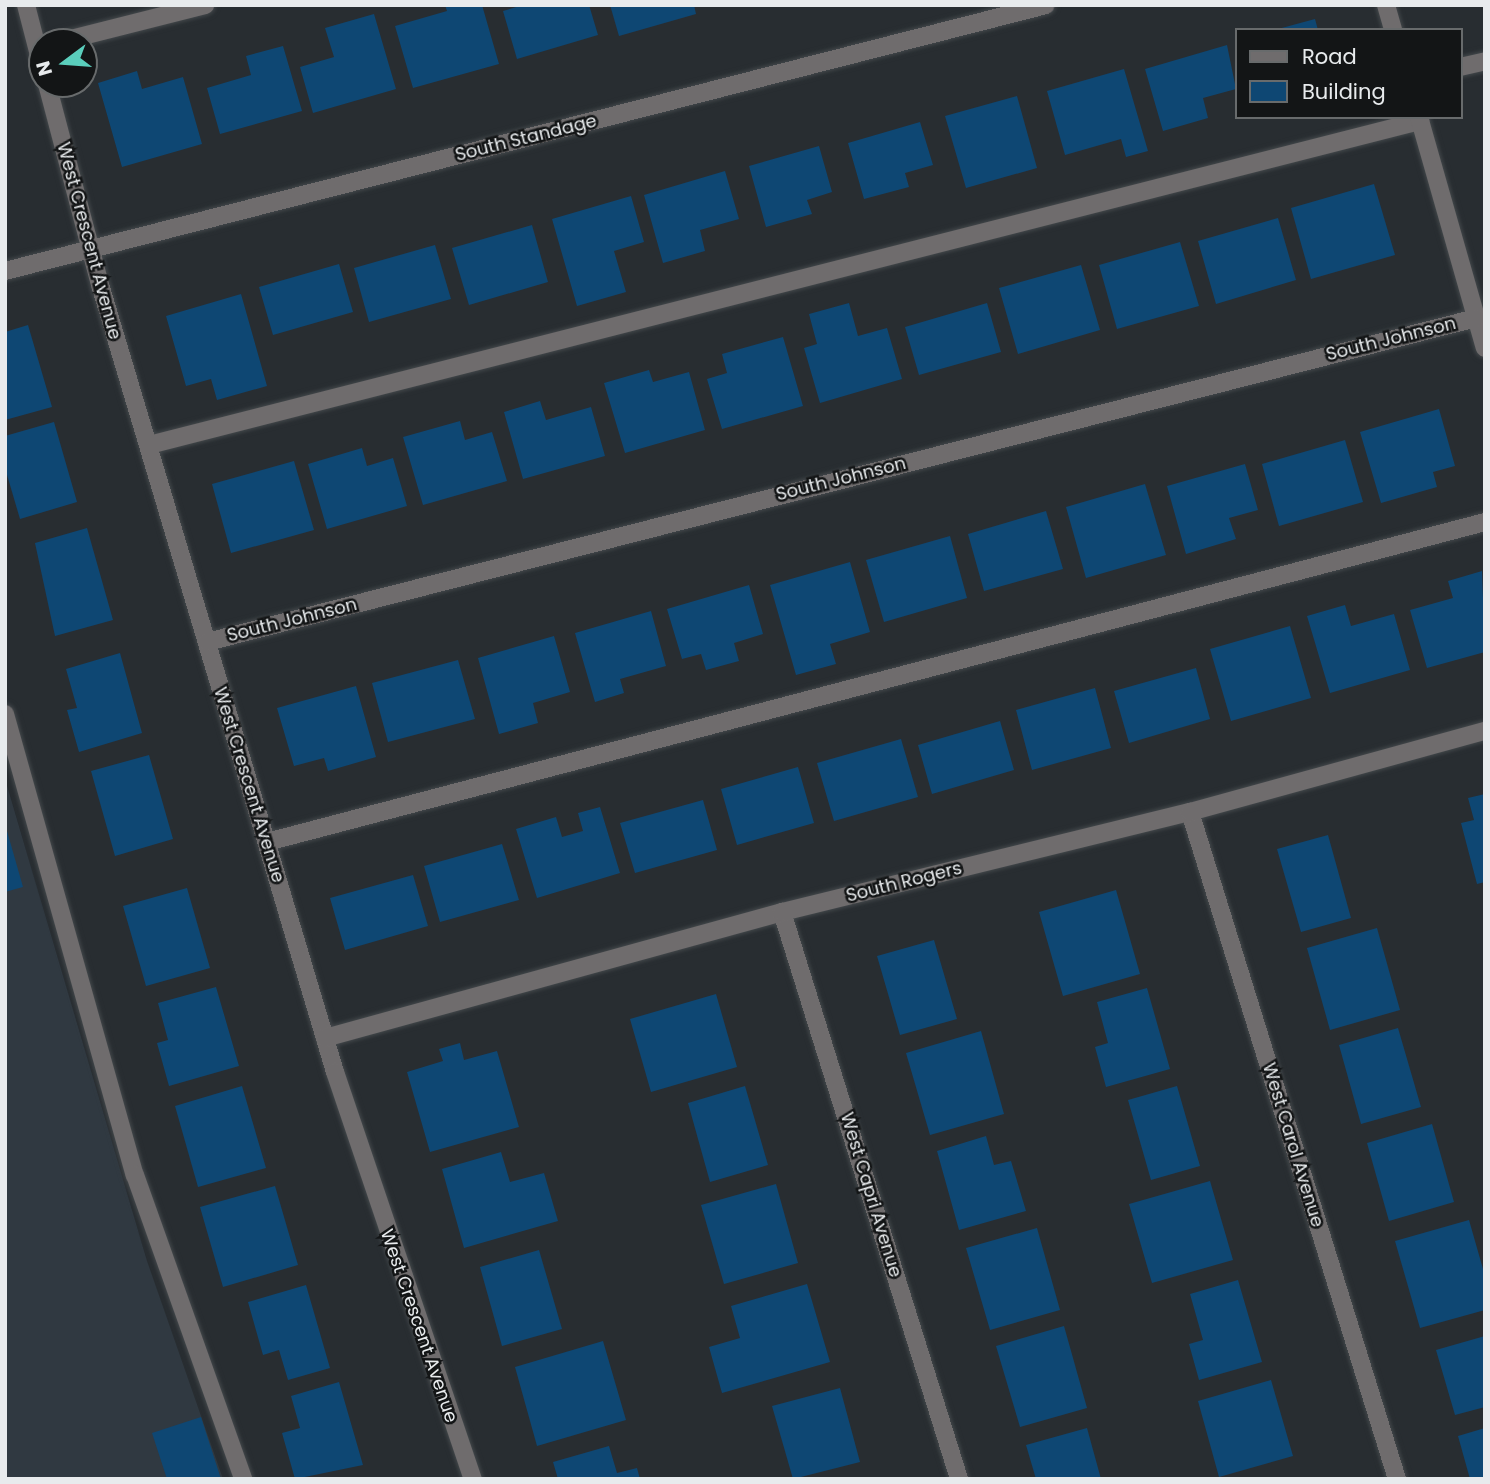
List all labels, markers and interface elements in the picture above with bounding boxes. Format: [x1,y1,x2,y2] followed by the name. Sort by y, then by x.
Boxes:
[28,28,98,98] north arrow
[1234,28,1462,119] legend
[1302,42,1357,71] text: Road
[29,58,59,79] text: N
[1302,77,1386,106] text: Building
[453,110,599,166] street label: South Standage
[52,140,126,342] street label: West Crescent Avenue
[1324,312,1458,366] street label: South Johnson
[774,452,908,506] street label: South Johnson
[225,593,359,647] street label: South Johnson
[209,685,289,885] street label: West Crescent Avenue
[844,857,964,907] street label: South Rogers
[1258,1060,1328,1230] street label: West Carol Avenue
[836,1110,906,1280] street label: West Capri Avenue
[376,1226,462,1426] street label: West Crescent Avenue

